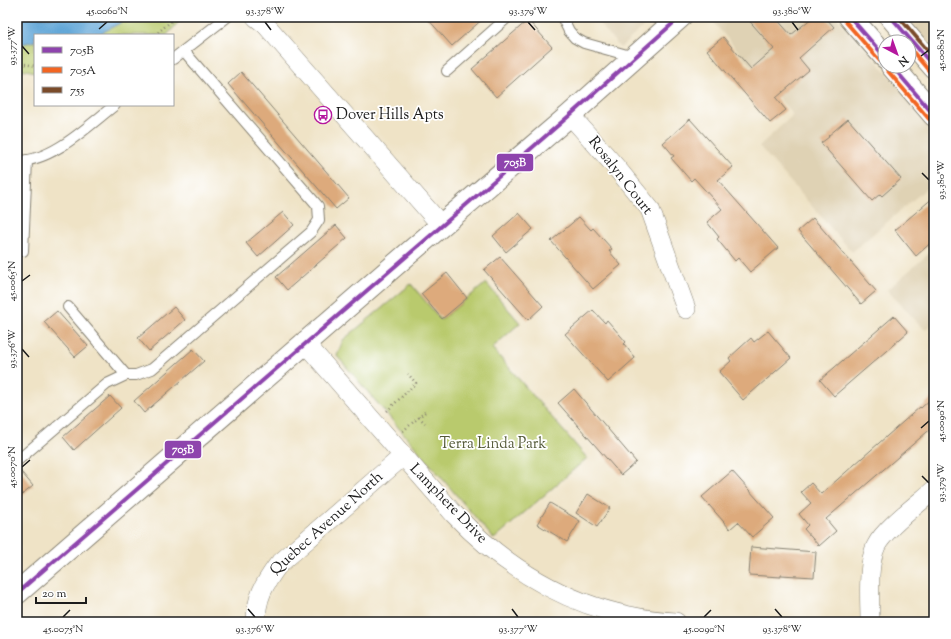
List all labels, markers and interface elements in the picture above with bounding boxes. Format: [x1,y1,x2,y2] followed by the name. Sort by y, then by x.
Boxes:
[86,4,128,19] text: 45.0060°N
[245,4,285,19] text: 93.378°W
[509,4,547,19] text: 93.379°W
[772,4,812,19] text: 93.380°W
[5,26,20,66] text: 93.377°W
[934,29,949,71] text: 45.0080°N
[34,34,174,106] legend
[877,34,917,74] north arrow
[70,42,94,60] text: 705B
[894,51,912,70] text: N
[70,62,96,80] text: 705A
[70,82,84,100] text: 755
[313,105,333,125] bus stop icon: Dover Hills Apts
[336,105,444,126] place label: Dover Hills Apts
[583,132,657,220] street label: Rosalyn Court
[496,153,534,172] line badge: 705B
[504,155,526,171] text: 705B
[934,160,949,200] text: 93.380°W
[5,261,20,301] text: 45.0065°N
[5,329,20,369] text: 93.376°W
[934,400,949,442] text: 45.0090°N
[440,434,546,455] park label: Terra Linda Park
[164,440,202,459] line badge: 705B
[172,442,194,458] text: 705B
[5,446,20,488] text: 45.0070°N
[404,459,492,549] street label: Lamphere Drive
[934,464,949,502] text: 93.379°W
[266,467,388,581] street label: Quebec Avenue North
[36,579,86,605] scale bar
[42,585,67,603] text: 20 m
[43,622,83,637] text: 45.0075°N
[235,622,275,637] text: 93.376°W
[498,622,538,637] text: 93.377°W
[683,622,725,637] text: 45.0090°N
[762,622,802,637] text: 93.378°W

